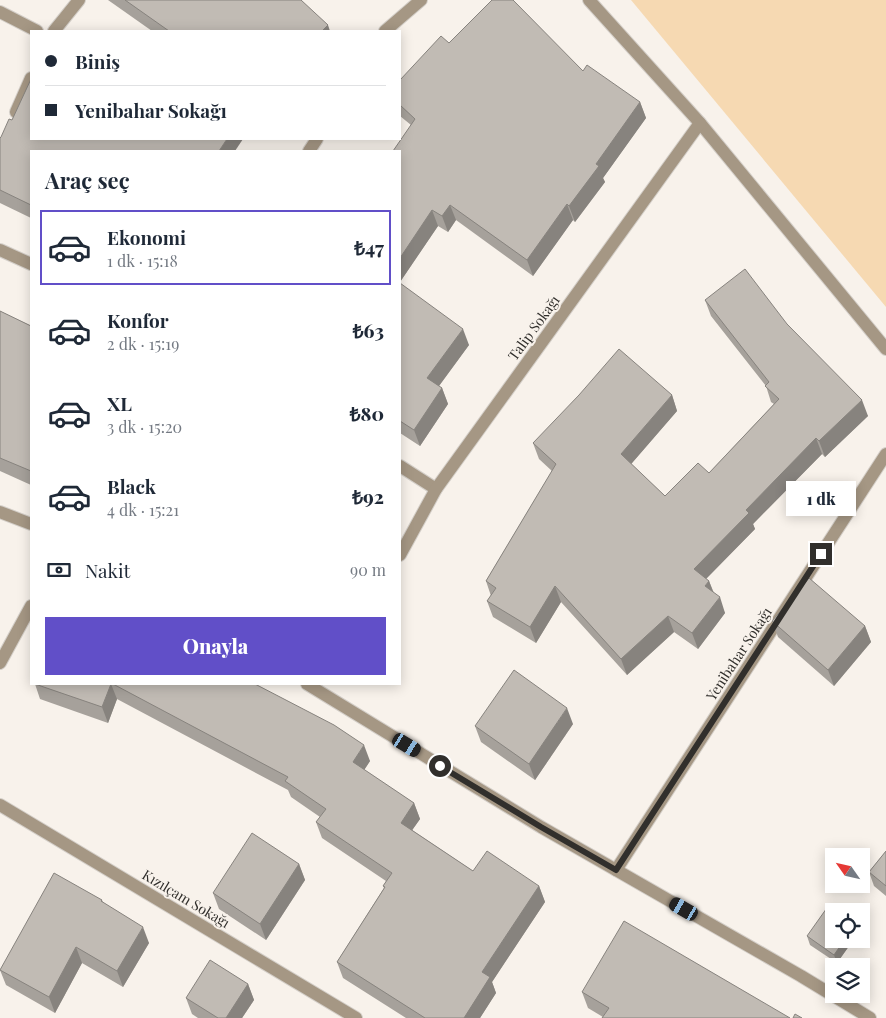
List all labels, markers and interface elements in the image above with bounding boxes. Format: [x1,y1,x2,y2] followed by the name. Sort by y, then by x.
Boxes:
[75,48,120,74] text: Biniş
[75,97,227,123] text: Yenibahar Sokağı
[45,165,130,195] text: Araç seç
[107,224,186,250] text: Ekonomi
[47,225,92,270] icon: car
[354,234,384,260] text: ₺47
[107,250,178,271] text: 1 dk · 15:18
[503,291,564,364] street label: Talip Sokağı
[107,307,169,333] text: Konfor
[47,308,92,353] icon: car
[353,317,384,343] text: ₺63
[107,333,179,354] text: 2 dk · 15:19
[107,390,132,416] text: XL
[47,391,92,436] icon: car
[350,400,384,426] text: ₺80
[107,416,182,437] text: 3 dk · 15:20
[107,473,156,499] text: Black
[47,474,92,519] icon: car
[786,482,856,516] callout: 1 dk
[352,483,384,509] text: ₺92
[806,488,836,509] text: 1 dk
[107,499,179,520] text: 4 dk · 15:21
[810,543,832,565] route end
[45,556,73,584] icon: cash
[85,557,130,583] text: Nakit
[350,559,386,580] text: 90 m
[701,603,776,705] street label: Yenibahar Sokağı
[45,617,386,675] button: Onayla
[390,731,423,759] car
[429,755,451,777] route start
[825,848,870,892] north arrow
[825,848,870,1003] map controls
[139,865,233,932] street label: Kızılçam Sokağı
[667,895,700,923] car
[825,903,870,948] button: locate
[825,958,870,1003] button: layers

